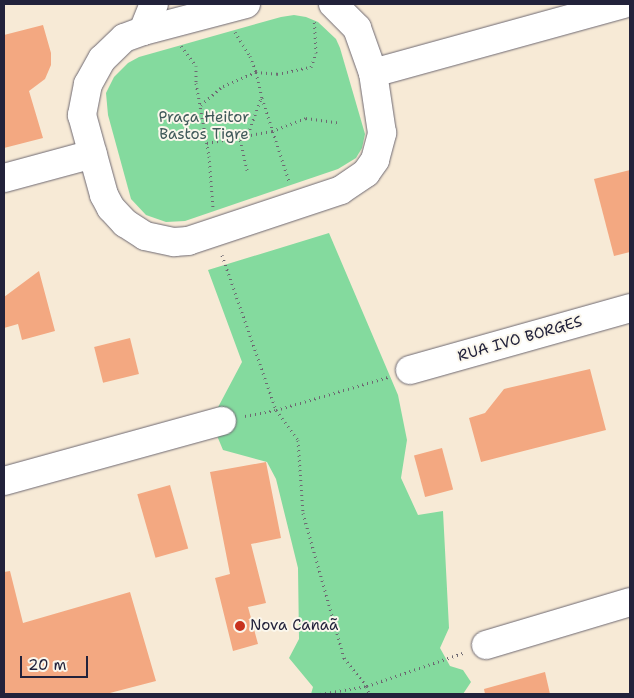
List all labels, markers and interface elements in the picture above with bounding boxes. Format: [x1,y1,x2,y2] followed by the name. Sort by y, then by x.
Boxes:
[159,108,249,143] park label: Praça Heitor Bastos Tigre
[456,313,584,365] street label: RUA IVO BORGES
[250,617,338,635] place label: Nova Canaã
[234,620,246,632] marker: Nova Canaã
[22,646,90,678] scale bar
[28,655,67,675] text: 20 m

